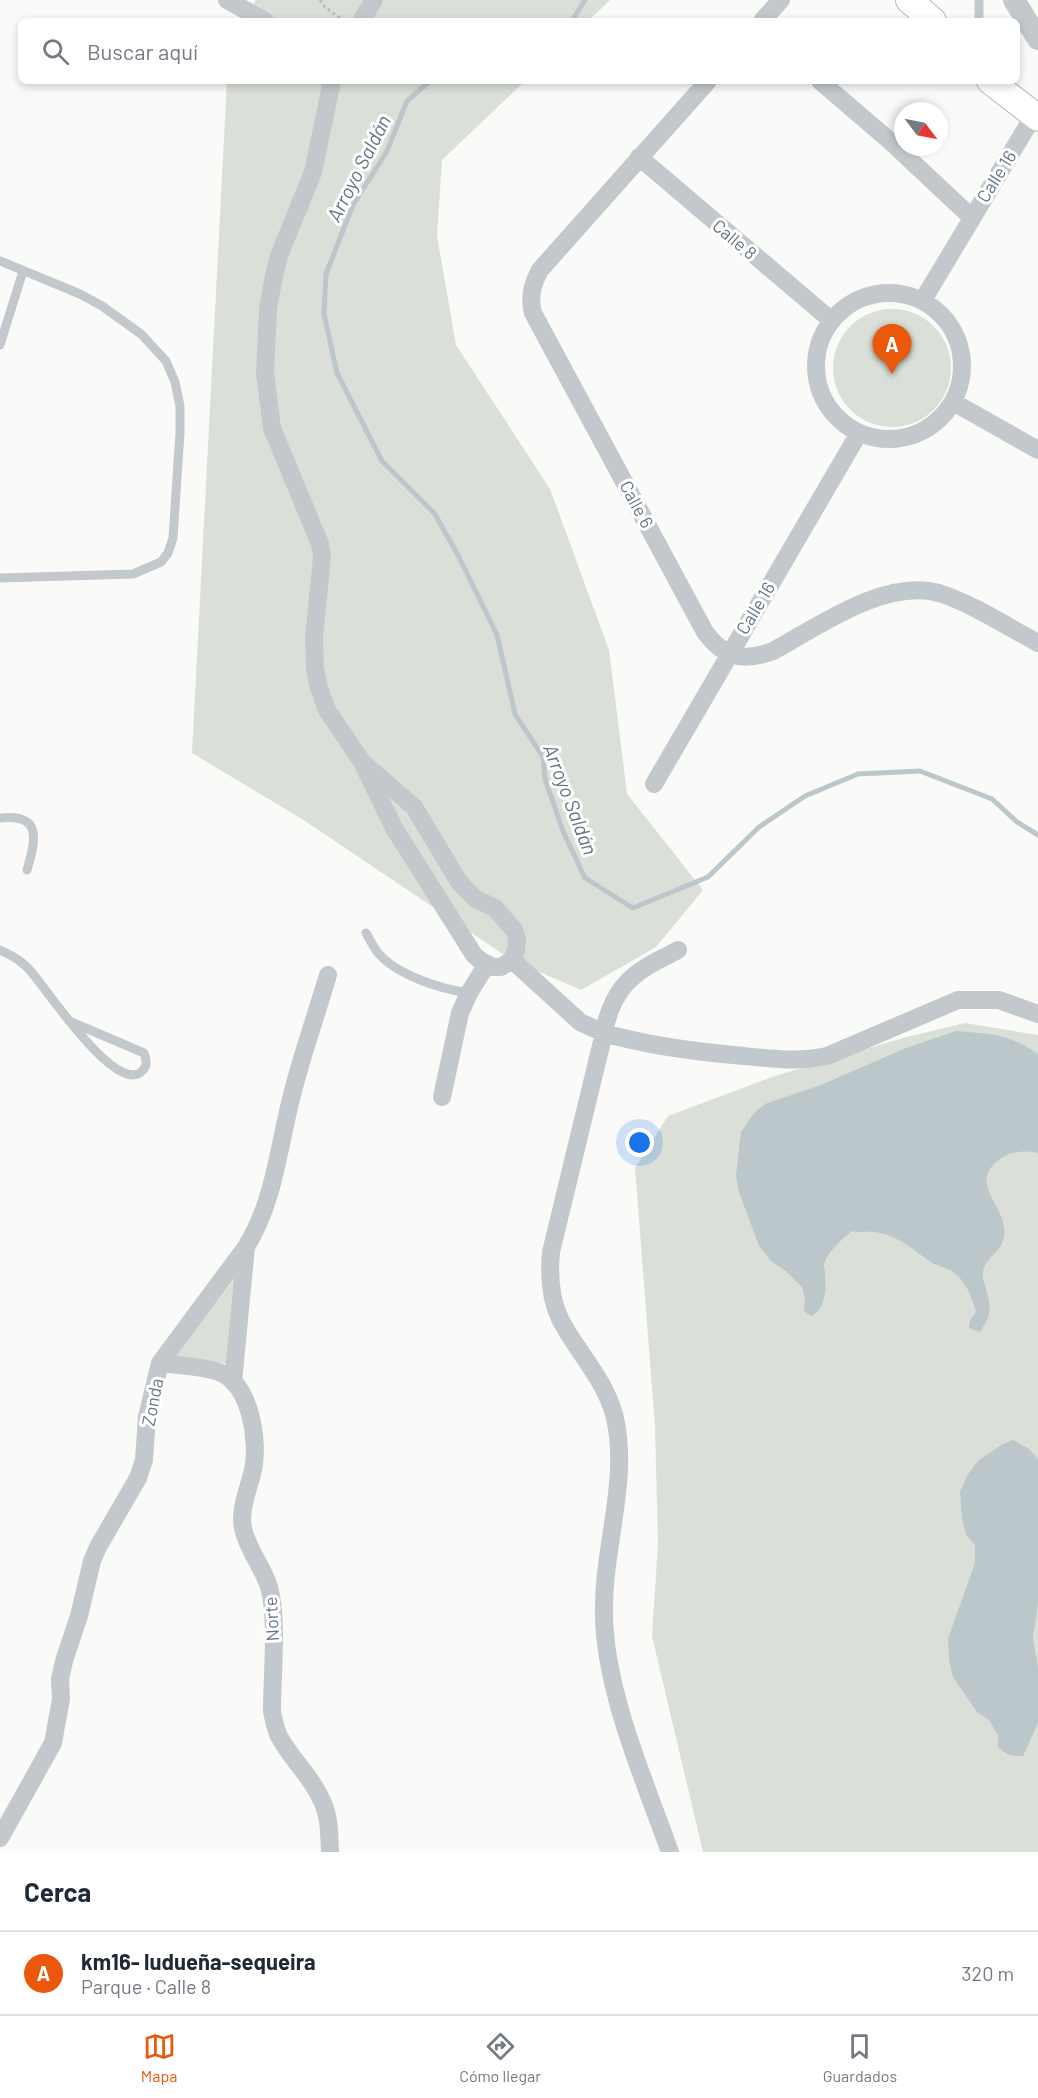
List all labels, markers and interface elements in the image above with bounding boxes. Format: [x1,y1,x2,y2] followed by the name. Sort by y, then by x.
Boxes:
[18,18,1020,84] search box
[39,35,72,68] icon: search
[87,38,198,64] text: Buscar aquí
[894,102,948,156] north arrow
[321,111,395,225] water label: Arroyo Saldán
[972,146,1020,206] street label: Calle 16
[708,214,762,264] street label: Calle 8
[872,324,912,374] pin: A
[615,476,659,532] street label: Calle 6
[731,578,779,638] street label: Calle 16
[539,740,603,858] water label: Arroyo Saldán
[625,1128,654,1157] your location
[137,1376,167,1428] street label: Zonda
[259,1596,283,1642] street label: Norte
[24,1876,91,1907] text: Cerca
[81,1948,316,1974] text: km16- ludueña-sequeira
[37,1961,50,1985] text: A
[961,1961,1014,1985] text: 320 m
[81,1974,211,1998] text: Parque · Calle 8
[141,2030,177,2085] tab: Mapa
[459,2030,541,2085] tab: Cómo llegar
[823,2030,897,2085] tab: Guardados

